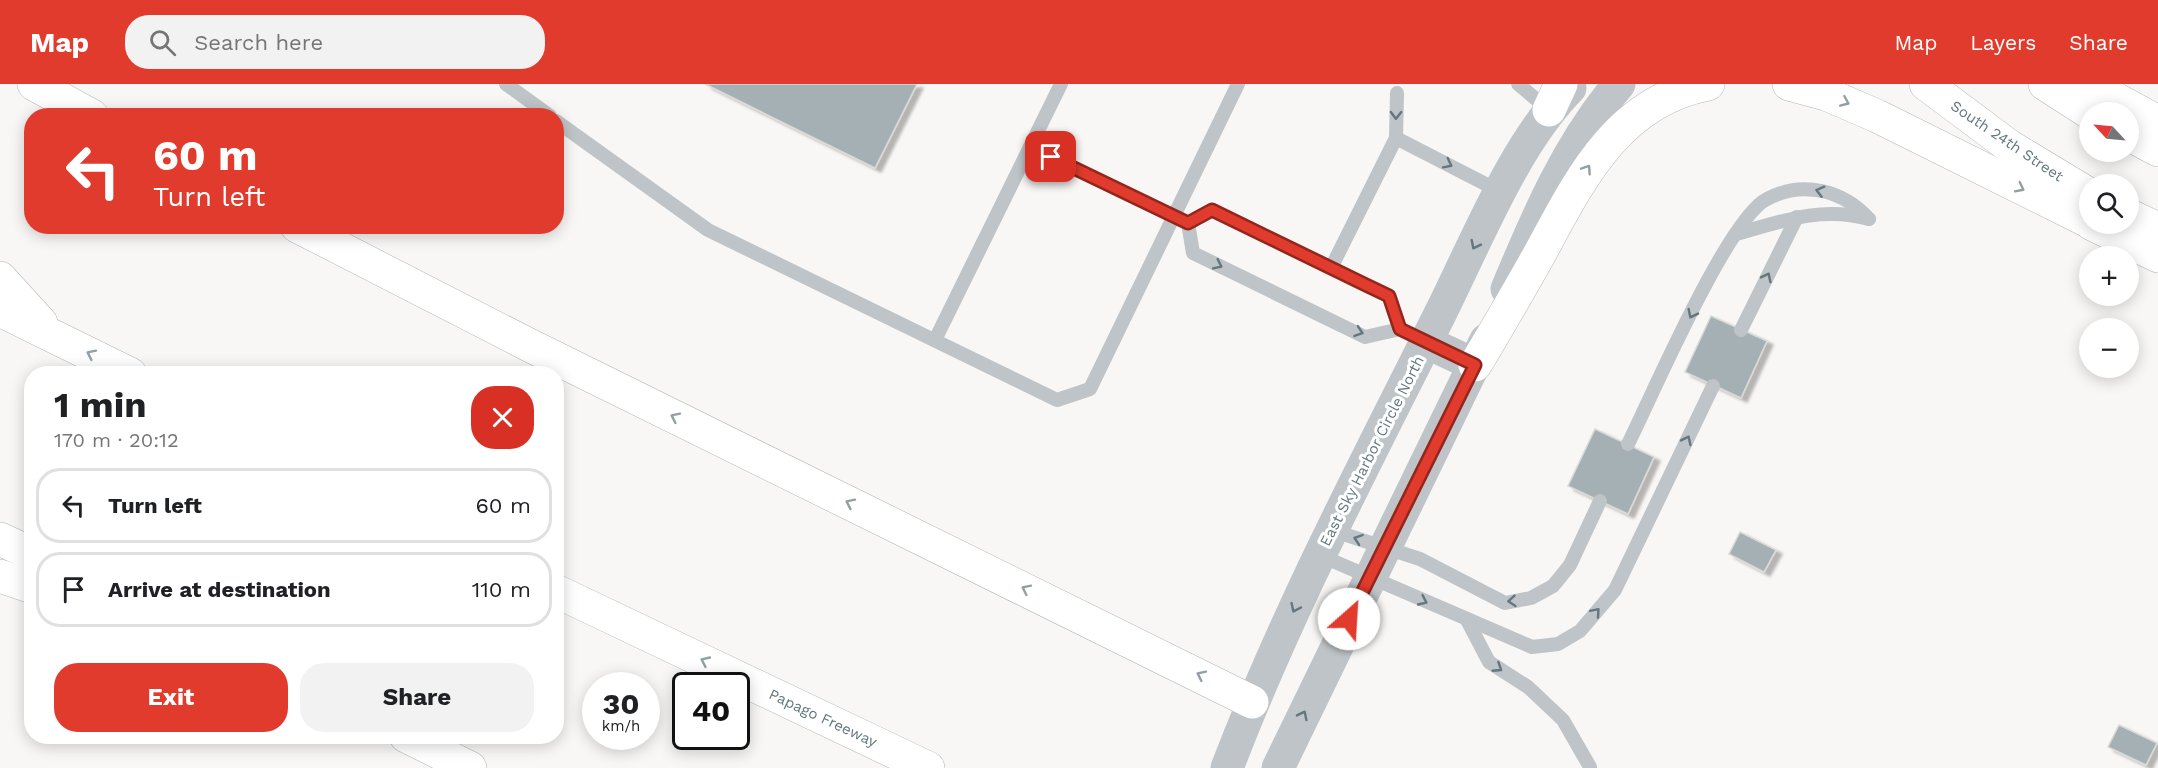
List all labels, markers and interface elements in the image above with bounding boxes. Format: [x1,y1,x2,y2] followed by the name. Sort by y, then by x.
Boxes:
[125,15,545,69] search box
[30,26,89,59] text: Map
[146,26,179,59] icon: search
[194,30,323,55] text: Search here
[1894,30,1937,55] text: Map
[1970,30,2036,55] text: Layers
[2069,30,2128,55] text: Share
[1839,95,1850,107] one-way arrow
[1947,97,2067,186] street label: South 24th Street
[2079,102,2139,162] north arrow
[2079,102,2139,378] map controls
[1390,111,1403,120] one-way arrow
[153,131,257,180] text: 60 m
[1025,131,1076,182] pin
[54,132,132,210] icon: left
[1034,140,1067,173] icon: arrive
[1442,157,1453,169] one-way arrow
[1580,164,1591,175] one-way arrow
[2079,174,2139,234] button: search
[153,181,265,213] text: Turn left
[2013,181,2024,192] one-way arrow
[1815,186,1825,199] one-way arrow
[1471,238,1483,249] one-way arrow
[2079,246,2139,306] button: +
[1212,258,1223,270] one-way arrow
[1759,272,1771,283] one-way arrow
[1688,308,1699,319] one-way arrow
[2079,318,2139,378] button: −
[1353,325,1364,338] one-way arrow
[87,350,98,362] one-way arrow
[1316,353,1428,549] street label: East Sky Harbor Circle North
[54,384,146,426] text: 1 min
[471,386,534,449] button: close
[671,413,682,424] one-way arrow
[54,428,179,452] text: 170 m · 20:12
[1680,436,1692,447] one-way arrow
[57,489,90,522] icon: left
[108,493,202,518] text: Turn left
[475,493,531,518] text: 60 m
[846,499,857,510] one-way arrow
[1353,534,1364,547] one-way arrow
[57,573,90,606] icon: arrive
[108,577,331,602] text: Arrive at destination
[472,577,531,602] text: 110 m
[1021,585,1032,596] one-way arrow
[1317,587,1381,651] position arrow
[1416,594,1427,606] one-way arrow
[1507,594,1516,607] one-way arrow
[1290,602,1302,613] one-way arrow
[1589,608,1600,619] one-way arrow
[700,657,711,669] one-way arrow
[1492,661,1503,672] one-way arrow
[54,663,288,732] button: Exit
[300,663,534,732] button: Share
[1196,671,1207,682] one-way arrow
[672,672,750,750] speed limit sign: 40
[766,685,880,751] street label: Papago Freeway
[602,686,640,721] text: 30
[1296,711,1307,722] one-way arrow
[602,717,640,735] text: km/h

